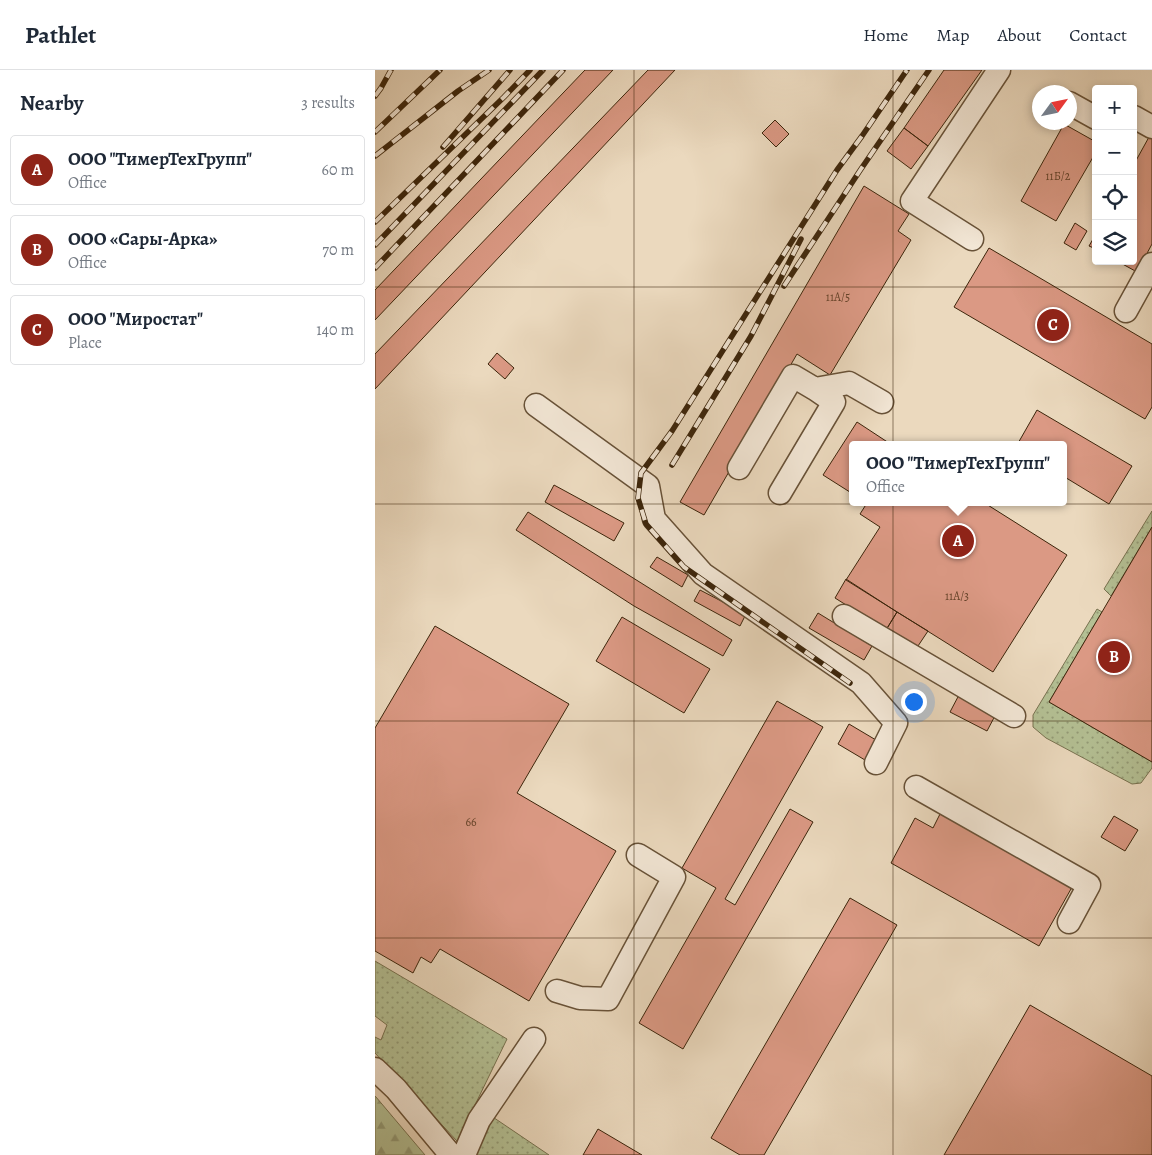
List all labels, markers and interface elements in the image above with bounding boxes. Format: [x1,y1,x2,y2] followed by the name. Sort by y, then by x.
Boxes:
[25,19,96,51] text: Pathlet
[863,23,908,47] text: Home
[936,23,969,47] text: Map
[997,23,1041,47] text: About
[1069,23,1127,47] text: Contact
[1032,85,1077,130] north arrow
[1092,85,1137,265] map controls
[1092,85,1137,130] button: +
[20,89,83,117] text: Nearby
[301,92,355,114] text: 3 results
[1092,130,1137,175] button: −
[68,146,252,172] text: ООО "ТимерТехГрупп"
[32,159,42,181] text: A
[322,159,354,181] text: 60 m
[1045,168,1071,184] house number: 11Б/2
[68,172,107,194] text: Office
[1092,175,1137,220] button: locate
[1092,220,1137,265] button: layers
[68,226,218,252] text: ООО «Сары-Арка»
[32,239,42,261] text: B
[322,239,354,261] text: 70 m
[68,252,107,274] text: Office
[826,289,850,305] house number: 11А/5
[68,306,203,332] text: ООО "Миростат"
[1037,306,1069,344] pin: C
[32,319,42,341] text: C
[316,319,354,341] text: 140 m
[68,332,102,354] text: Place
[849,441,1067,506] popup
[866,450,1050,476] text: ООО "ТимерТехГрупп"
[866,476,905,498] text: Office
[942,522,974,560] pin: A
[945,588,969,604] house number: 11А/3
[1098,638,1130,676] pin: B
[901,689,927,715] your location
[465,814,477,830] house number: 66

